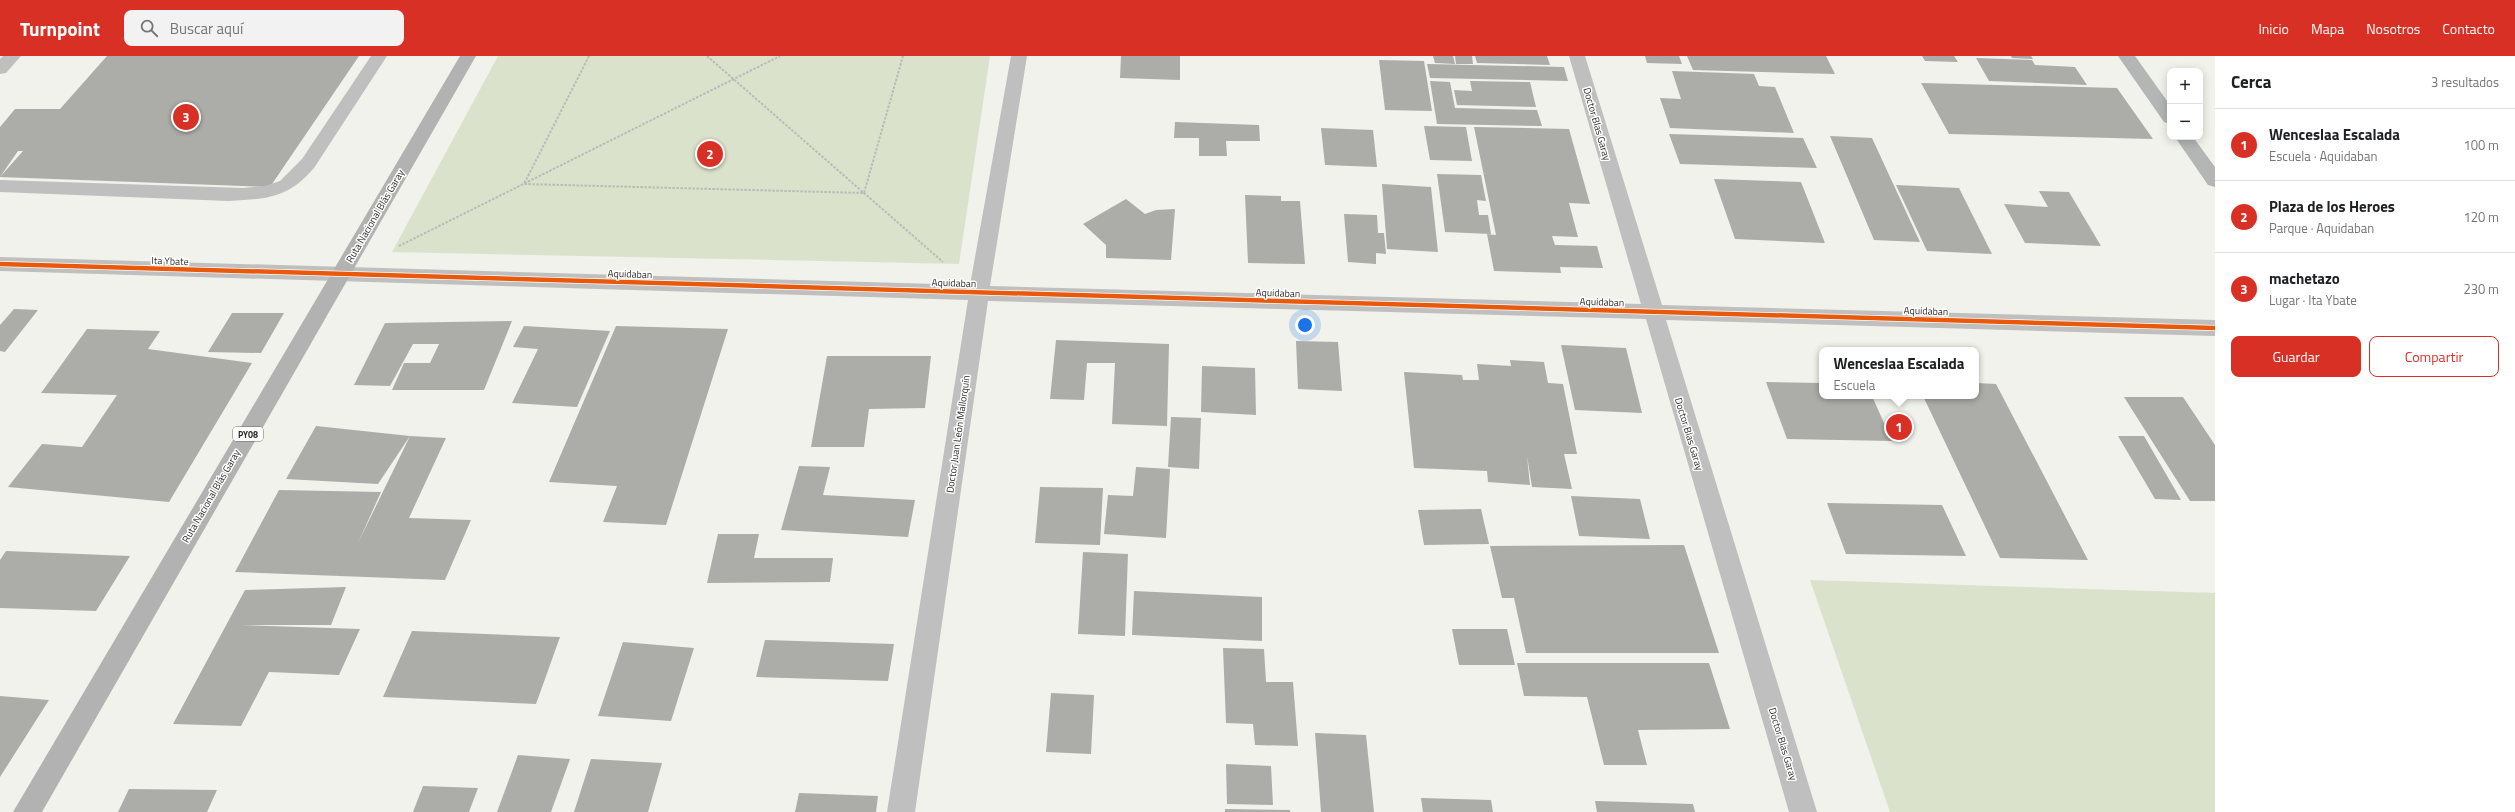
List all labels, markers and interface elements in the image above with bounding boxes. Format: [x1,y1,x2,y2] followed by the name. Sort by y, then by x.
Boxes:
[124,10,404,46] search box
[20,14,100,43] text: Turnpoint
[138,17,160,39] icon: search
[170,17,243,40] text: Buscar aquí
[2258,18,2289,39] text: Inicio
[2311,18,2344,39] text: Mapa
[2366,18,2420,39] text: Nosotros
[2442,18,2495,39] text: Contacto
[2167,68,2203,140] map controls
[2167,68,2203,104] button: +
[2231,69,2271,95] text: Cerca
[2431,72,2499,92] text: 3 resultados
[1579,86,1615,162] street label: Doctor Blas Garay
[173,102,199,132] pin: 3
[2167,104,2203,140] button: −
[2269,123,2400,146] text: Wenceslaa Escalada
[2240,135,2248,155] text: 1
[2463,135,2499,155] text: 100 m
[697,139,723,169] pin: 2
[2269,146,2377,166] text: Escuela · Aquidaban
[342,166,408,265] street label: Ruta Nacional Blás Garay
[2269,195,2395,218] text: Plaza de los Heroes
[2240,207,2248,227] text: 2
[2463,207,2499,227] text: 120 m
[2269,218,2374,238] text: Parque · Aquidaban
[151,253,189,269] street label: Ita Ybate
[607,266,653,282] street label: Aquidaban
[2269,267,2340,290] text: machetazo
[931,275,977,291] street label: Aquidaban
[2240,279,2248,299] text: 3
[2463,279,2499,299] text: 230 m
[1255,285,1301,301] street label: Aquidaban
[2269,290,2357,310] text: Lugar · Ita Ybate
[1579,294,1625,310] street label: Aquidaban
[1903,303,1949,319] street label: Aquidaban
[1295,315,1315,335] your location
[2231,336,2361,377] button: Guardar
[2369,336,2499,377] button: Compartir
[1819,347,1979,399] popup
[1833,352,1965,375] text: Wenceslaa Escalada
[942,374,974,494] street label: Doctor Juan León Mallorquín
[1833,375,1875,395] text: Escuela
[1671,396,1707,472] street label: Doctor Blas Garay
[1886,412,1912,442] pin: 1
[233,427,263,441] road number: PY08
[178,446,244,545] street label: Ruta Nacional Blás Garay
[1765,706,1801,782] street label: Doctor Blas Garay

